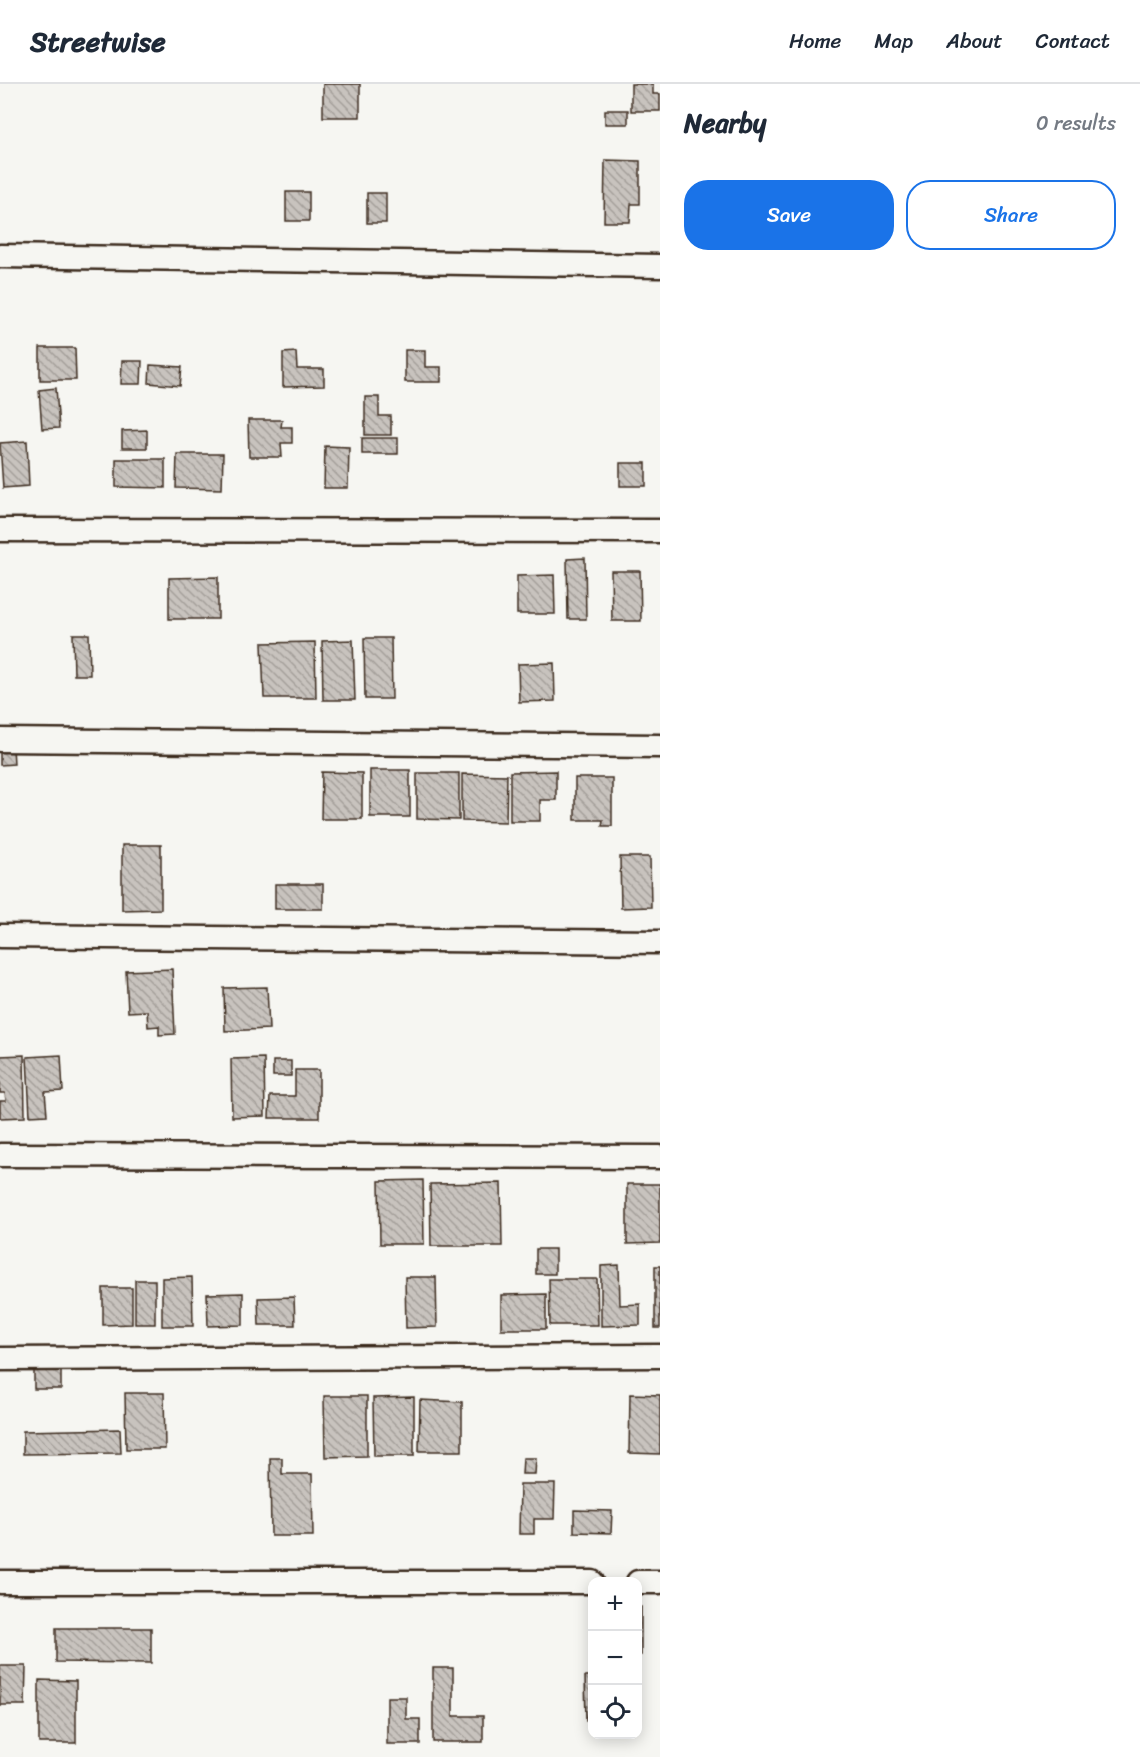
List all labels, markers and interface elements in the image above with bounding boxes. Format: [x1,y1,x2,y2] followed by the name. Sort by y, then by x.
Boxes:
[30,17,166,66] text: Streetwise
[789,22,841,60] text: Home
[874,22,913,60] text: Map
[946,22,1003,60] text: About
[1036,22,1110,60] text: Contact
[684,100,766,146] text: Nearby
[1036,106,1116,141] text: 0 results
[684,180,894,250] button: Save
[906,180,1116,250] button: Share
[588,1577,642,1739] map controls
[588,1577,642,1631] button: +
[588,1631,642,1685] button: −
[588,1685,642,1739] button: locate

